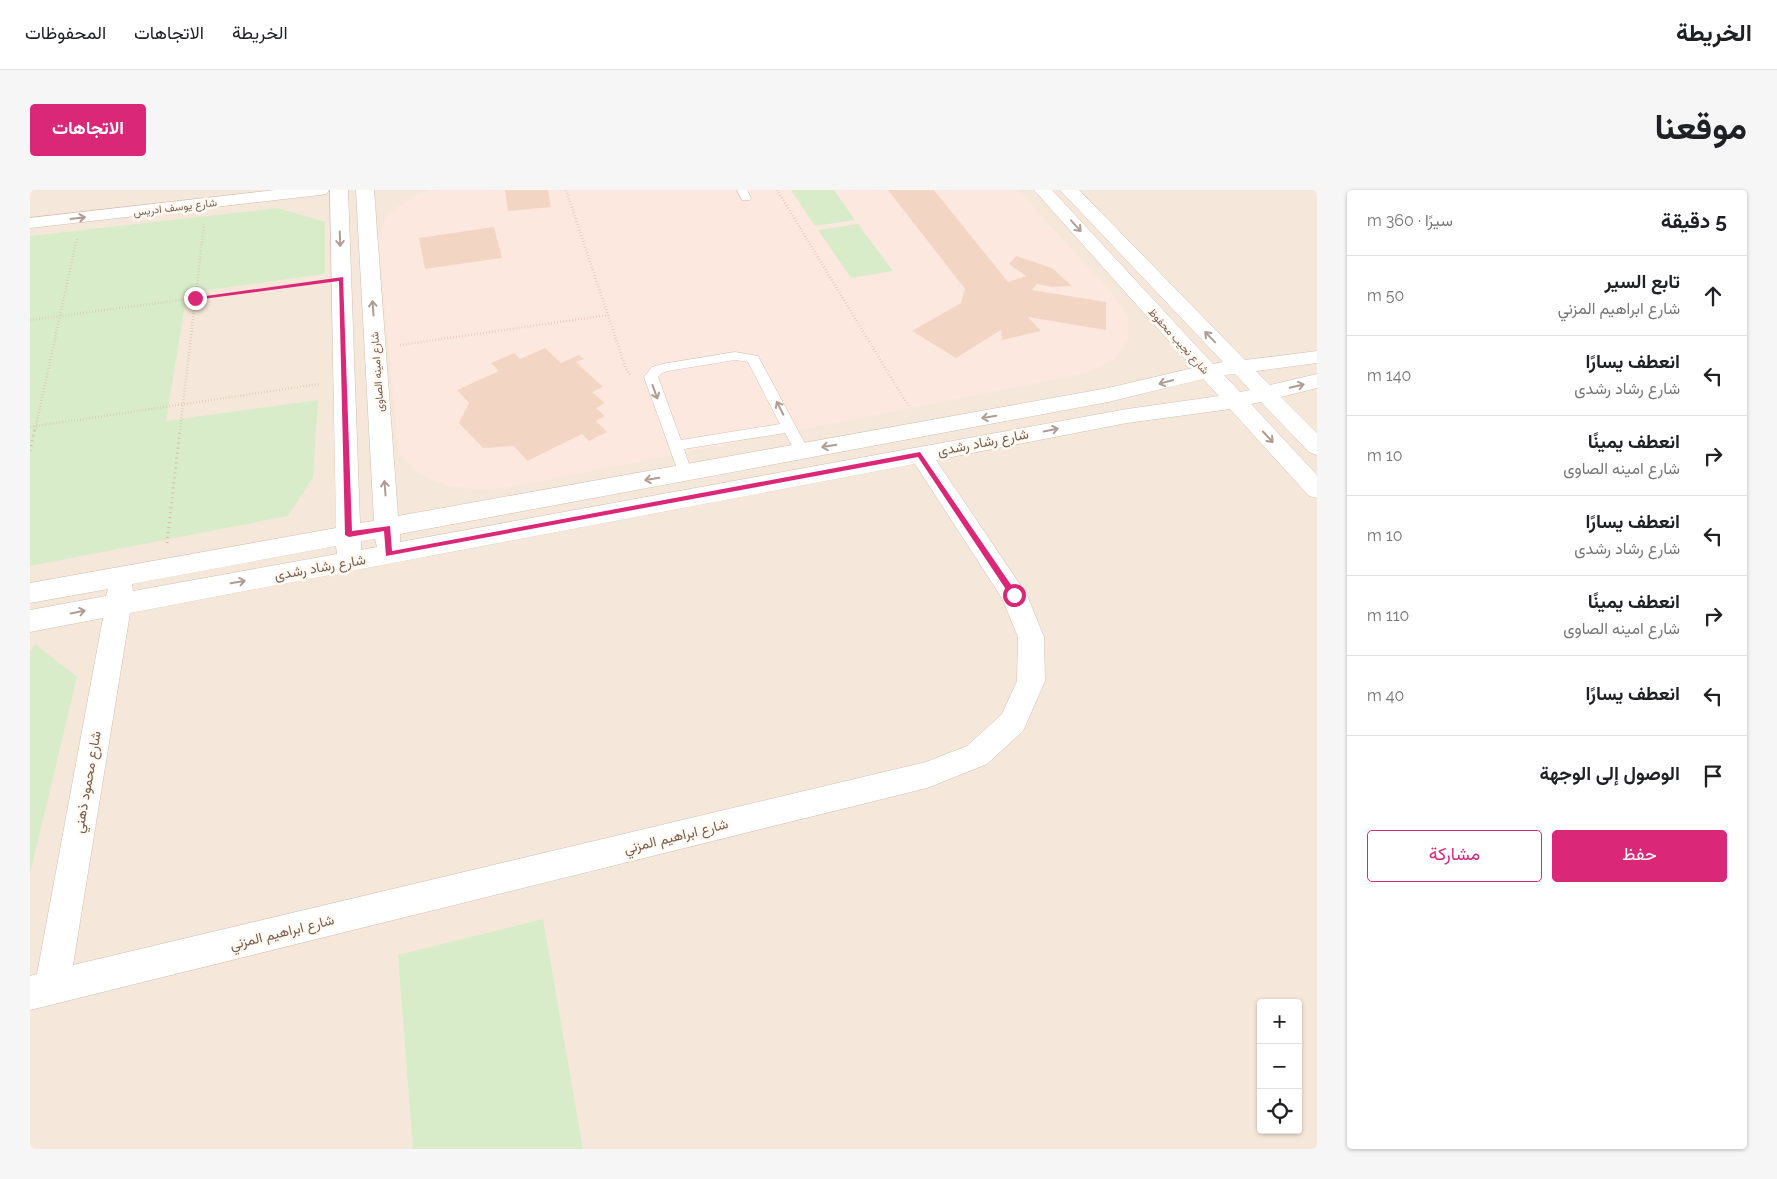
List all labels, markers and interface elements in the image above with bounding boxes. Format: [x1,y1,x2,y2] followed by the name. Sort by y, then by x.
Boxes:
[1676,18,1752,47] text: الخريطة
[25,22,106,43] text: المحفوظات
[134,22,204,43] text: الاتجاهات
[232,22,288,43] text: الخريطة
[30,104,146,156] button: الاتجاهات
[1654,106,1747,147] text: موقعنا
[133,196,218,220] street label: شارع يوسف ادريس
[1661,208,1727,233] text: 5 دقيقة
[1367,211,1453,230] text: سيرًا · 360 m
[70,213,86,223] one-way arrow
[1070,220,1082,233] one-way arrow
[335,230,345,246] one-way arrow
[1605,270,1680,292] text: تابع السير
[1699,282,1727,310] icon: ahead
[1367,286,1404,305] text: 50 m
[184,287,207,310] route end
[1558,299,1680,318] text: شارع ابراهيم المزني
[368,301,378,317] one-way arrow
[1145,306,1212,378] street label: شارع نجيب محفوظ
[368,331,388,412] street label: شارع امينه الصاوى
[1204,331,1216,343] one-way arrow
[1586,350,1680,372] text: انعطف يسارًا
[1699,362,1727,390] icon: left
[1367,366,1411,385] text: 140 m
[1158,378,1174,387] one-way arrow
[1574,379,1680,398] text: شارع رشاد رشدى
[1289,381,1305,390] one-way arrow
[651,384,660,399] one-way arrow
[775,401,784,416] one-way arrow
[981,413,997,423] one-way arrow
[1043,424,1059,434] one-way arrow
[936,425,1030,462] street label: شارع رشاد رشدى
[1262,430,1274,443] one-way arrow
[1588,430,1680,452] text: انعطف يمينًا
[822,442,838,452] one-way arrow
[1699,442,1727,470] icon: right
[1367,446,1402,465] text: 10 m
[1563,459,1680,478] text: شارع امينه الصاوى
[645,475,661,484] one-way arrow
[380,480,389,496] one-way arrow
[1586,510,1680,532] text: انعطف يسارًا
[1699,522,1727,550] icon: left
[1367,526,1402,545] text: 10 m
[1574,539,1680,558] text: شارع رشاد رشدى
[273,551,367,586] street label: شارع رشاد رشدى
[229,576,245,586] one-way arrow
[1003,584,1026,607] route start
[1588,590,1680,612] text: انعطف يمينًا
[1699,602,1727,630] icon: right
[69,606,85,616] one-way arrow
[1367,606,1409,625] text: 110 m
[1563,619,1680,638] text: شارع امينه الصاوى
[1586,682,1680,704] text: انعطف يسارًا
[1699,682,1727,710] icon: left
[1367,686,1404,705] text: 40 m
[70,730,108,835] street label: شارع محمود ذهني
[1540,762,1680,784] text: الوصول إلى الوجهة
[1699,762,1727,790] icon: arrive
[622,815,731,861] street label: شارع ابراهيم المزني
[1367,830,1542,882] button: مشاركة
[1552,830,1727,882] button: حفظ
[228,911,337,957] street label: شارع ابراهيم المزني
[1257,999,1302,1134] map controls
[1257,999,1302,1044] button: +
[1257,1044,1302,1089] button: −
[1257,1089,1302,1134] button: locate

